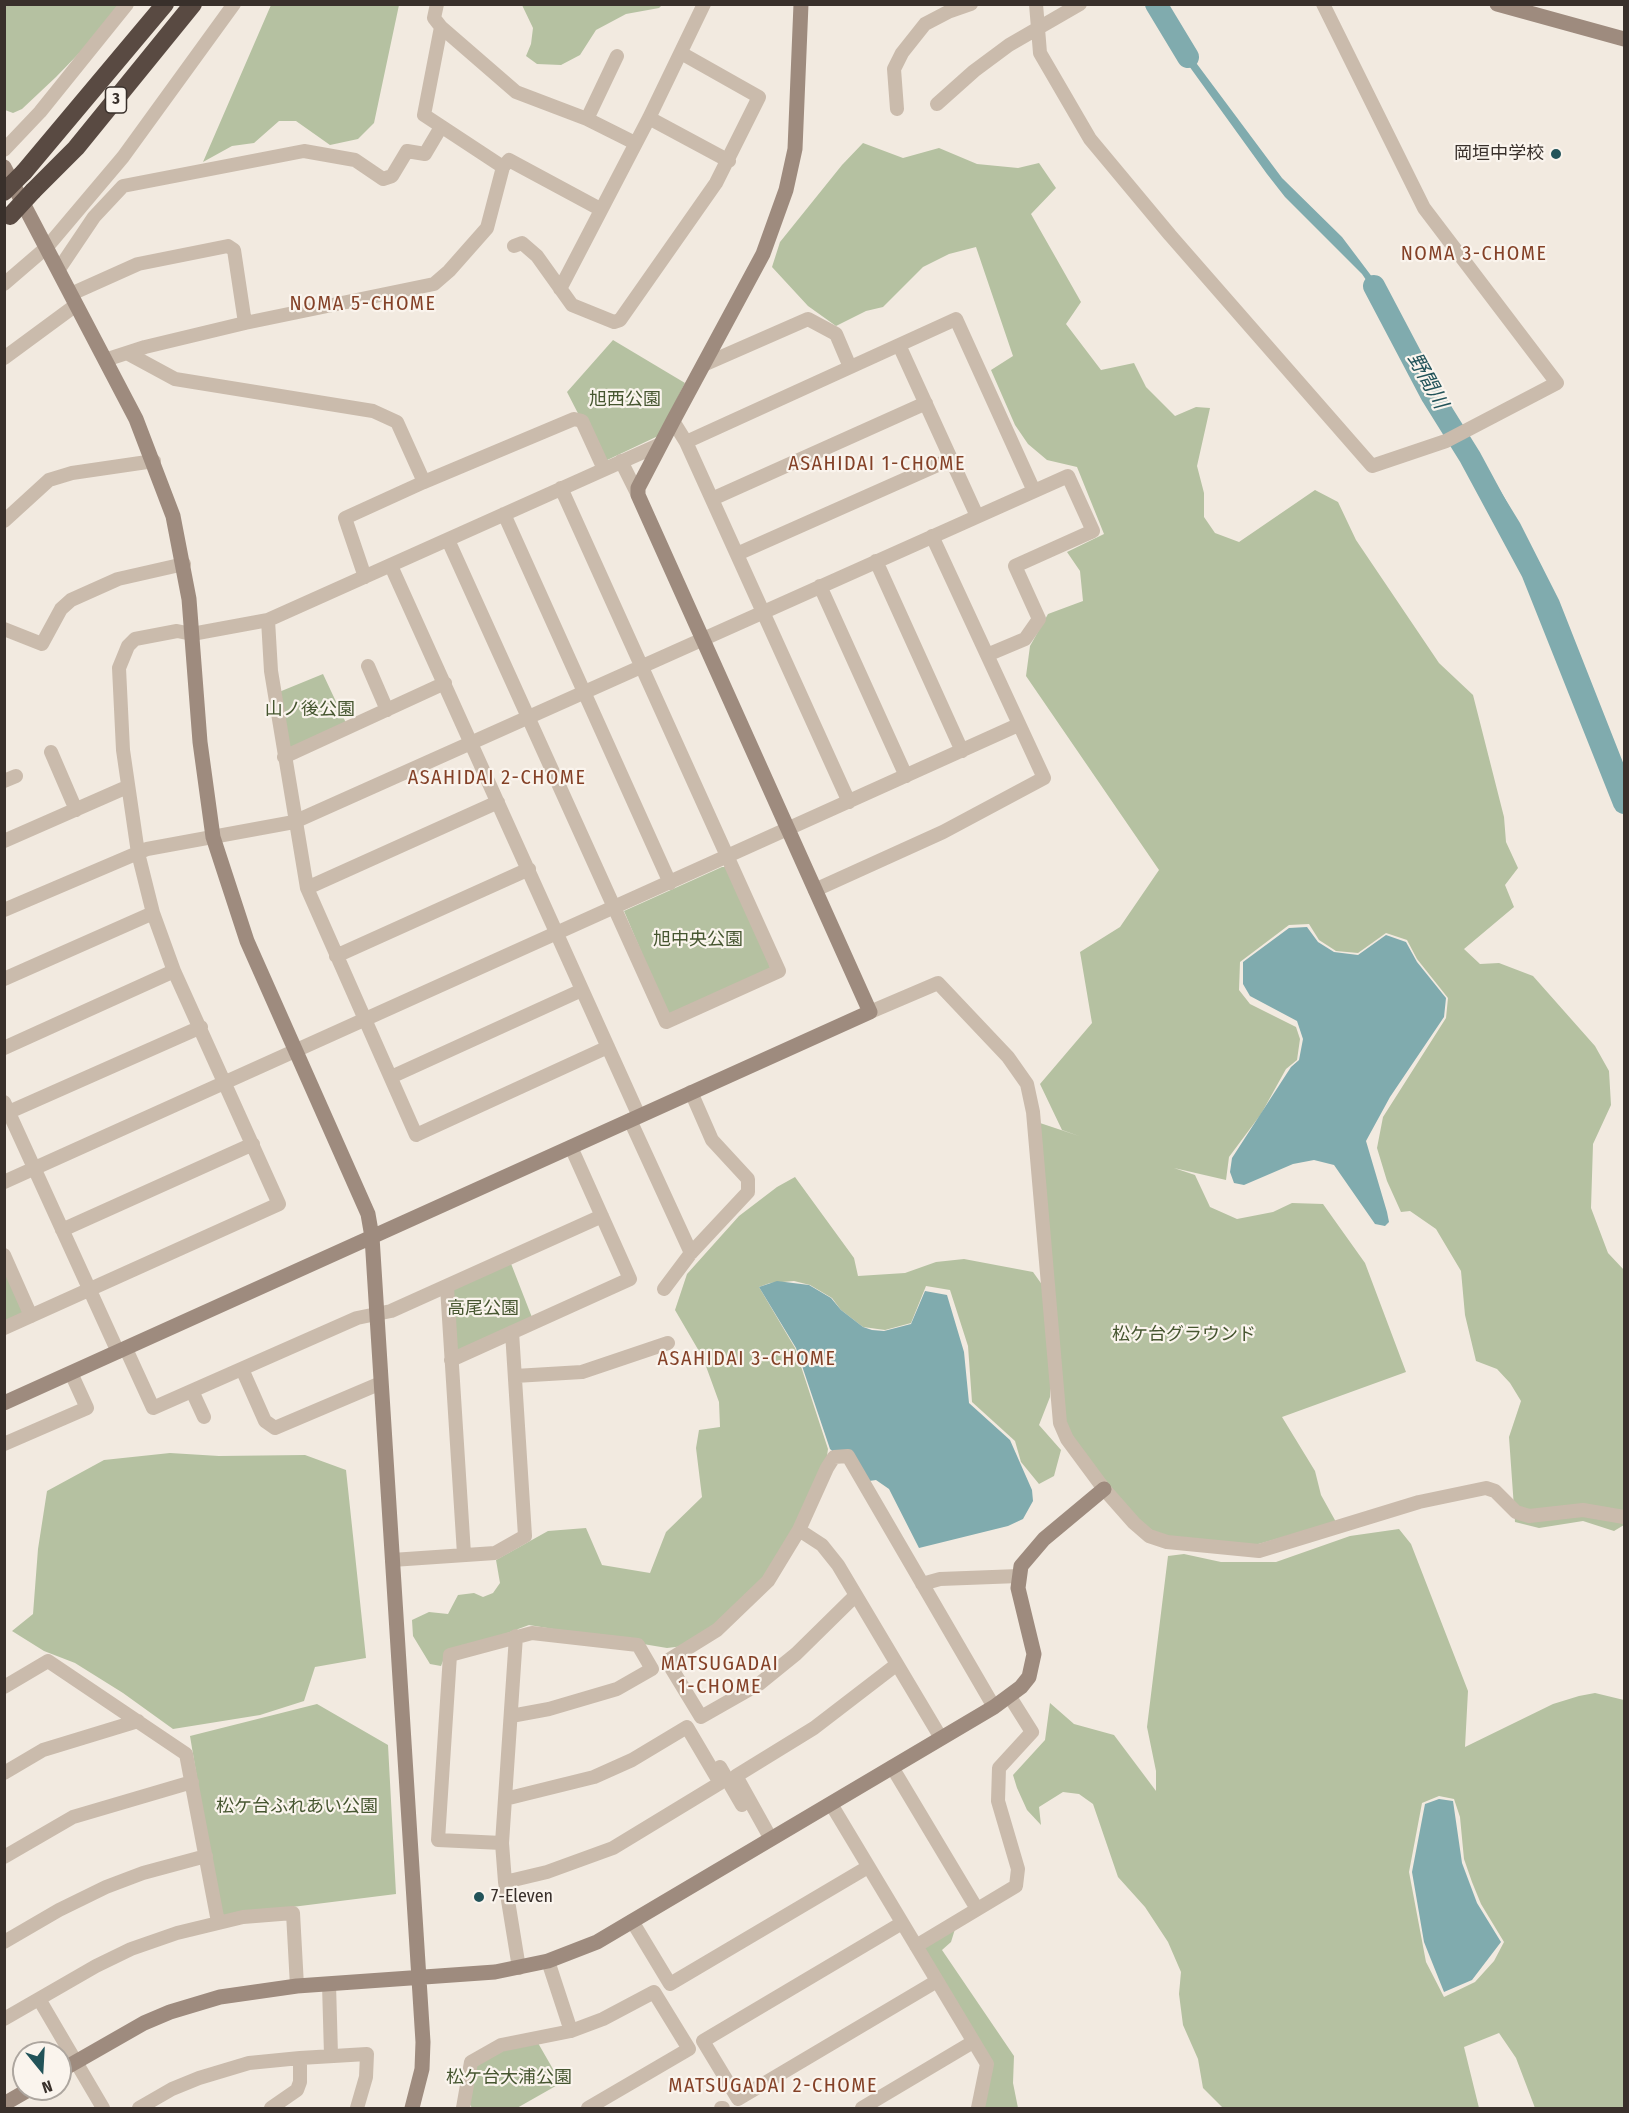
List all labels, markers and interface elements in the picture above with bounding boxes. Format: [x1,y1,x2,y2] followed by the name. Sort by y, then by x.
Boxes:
[106,87,126,113] road number: 3
[1454,143,1544,165] place label: 岡垣中学校
[1549,147,1563,161] marker: 岡垣中学校
[1401,242,1547,266] district label: NOMA 3-CHOME
[290,292,436,316] district label: NOMA 5-CHOME
[1402,349,1452,413] water label: 野間川
[589,389,661,411] park label: 旭西公園
[788,452,966,476] district label: ASAHIDAI 1-CHOME
[265,699,355,721] park label: 山ノ後公園
[408,766,586,790] district label: ASAHIDAI 2-CHOME
[653,929,743,951] park label: 旭中央公園
[447,1298,519,1320] park label: 高尾公園
[1112,1324,1256,1346] park label: 松ケ台グラウンド
[658,1347,836,1371] district label: ASAHIDAI 3-CHOME
[661,1652,779,1699] district label: MATSUGADAI 1-CHOME
[216,1796,378,1818] park label: 松ケ台ふれあい公園
[491,1886,553,1908] place label: 7-Eleven
[472,1890,486,1904] marker: 7-Eleven
[12,2041,72,2101] north arrow
[446,2067,572,2089] park label: 松ケ台大浦公園
[668,2074,878,2098] district label: MATSUGADAI 2-CHOME
[40,2076,55,2097] text: N

